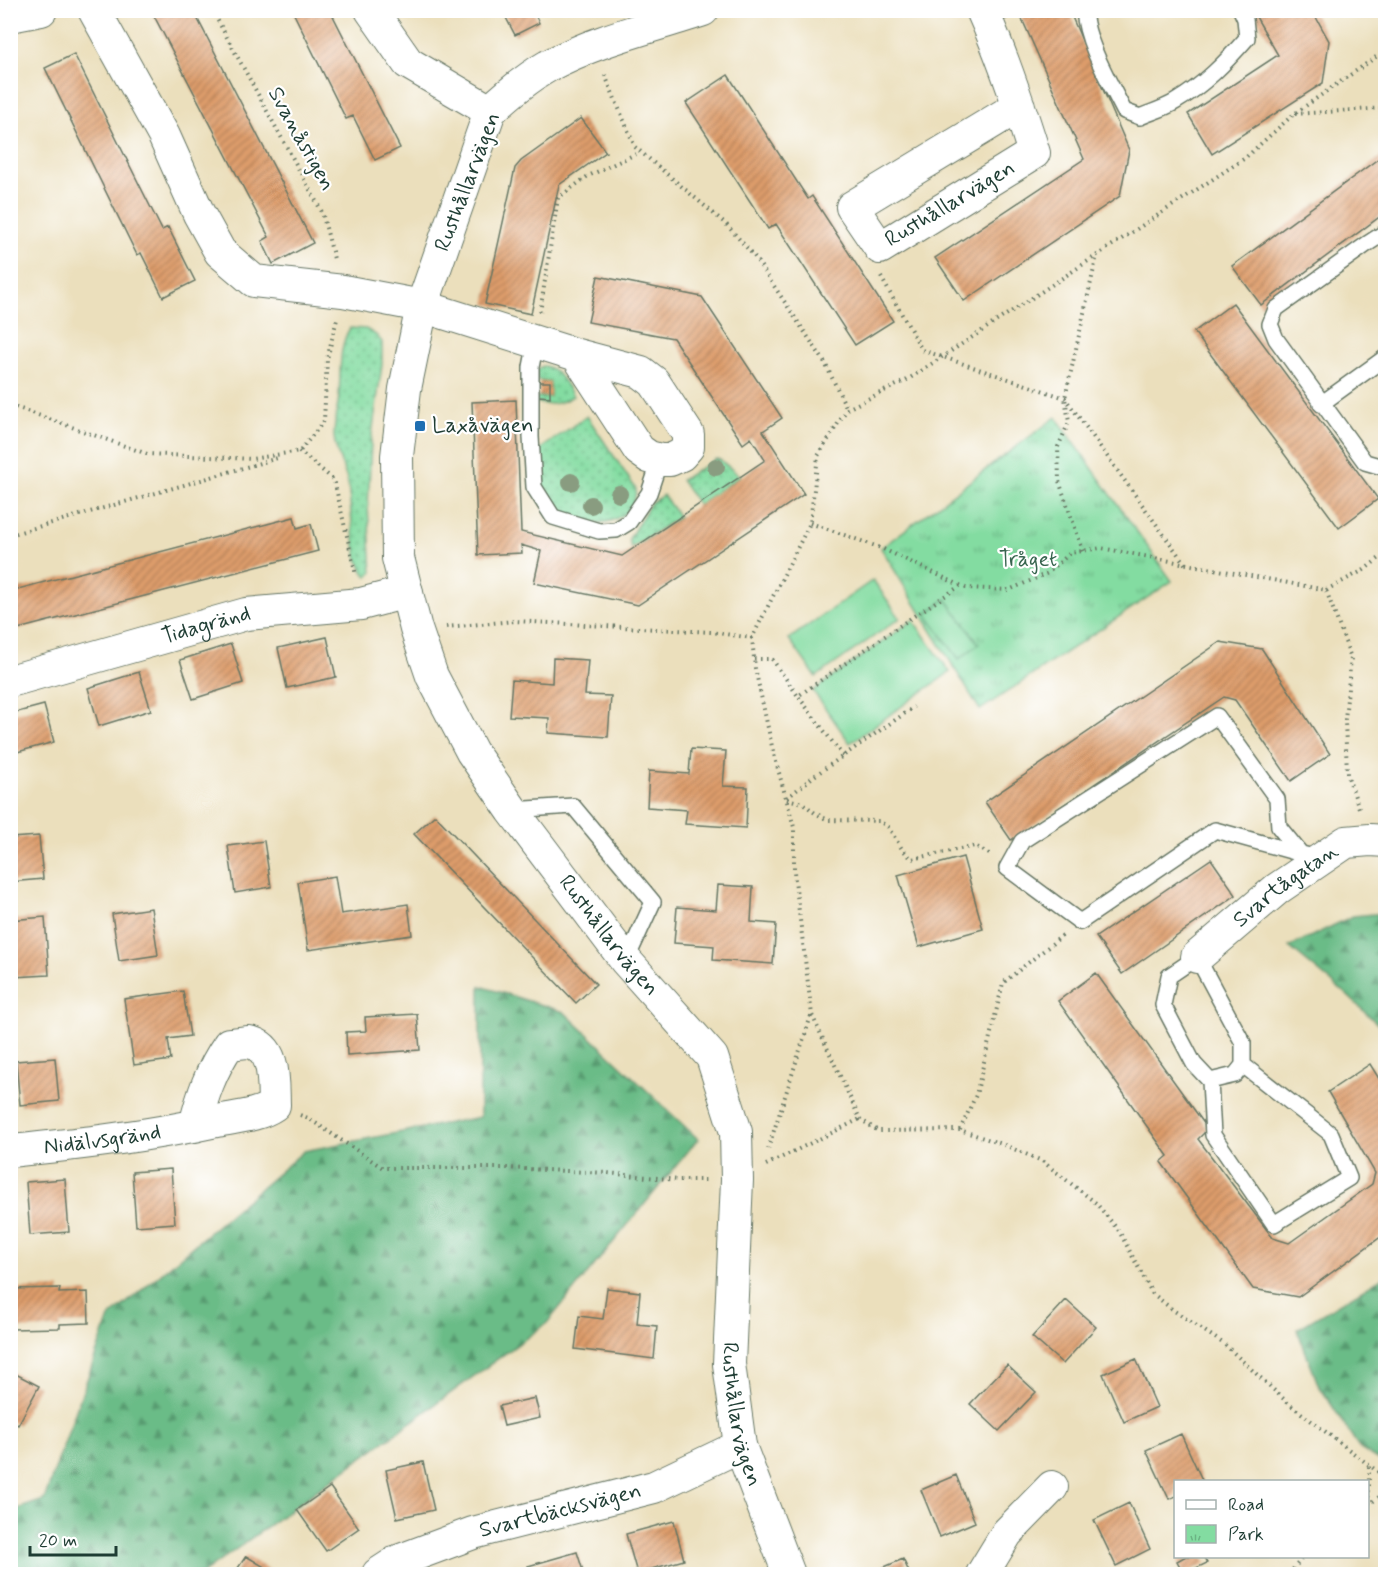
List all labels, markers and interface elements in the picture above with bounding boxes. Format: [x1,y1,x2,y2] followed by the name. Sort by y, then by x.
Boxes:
[260,82,341,196] street label: Svanåstigen
[429,108,508,256] street label: Rusthållarvägen
[880,154,1021,255] street label: Rusthållarvägen
[432,412,534,441] place label: Laxåvägen
[413,419,427,433] marker: Laxåvägen
[999,546,1057,575] park label: Tråget
[159,599,254,651] street label: Tidagränd
[1227,837,1344,934] street label: Svartågatan
[552,869,665,1002] street label: Rusthållarvägen
[42,1118,163,1161] street label: Nidälvsgränd
[715,1341,768,1490] street label: Rusthållarvägen
[476,1477,644,1545] street label: Svartbäcksvägen
[1174,1480,1369,1558] legend
[1228,1493,1264,1517] text: Road
[30,1519,116,1557] scale bar
[1228,1523,1264,1547] text: Park
[39,1529,77,1553] text: 20 m

